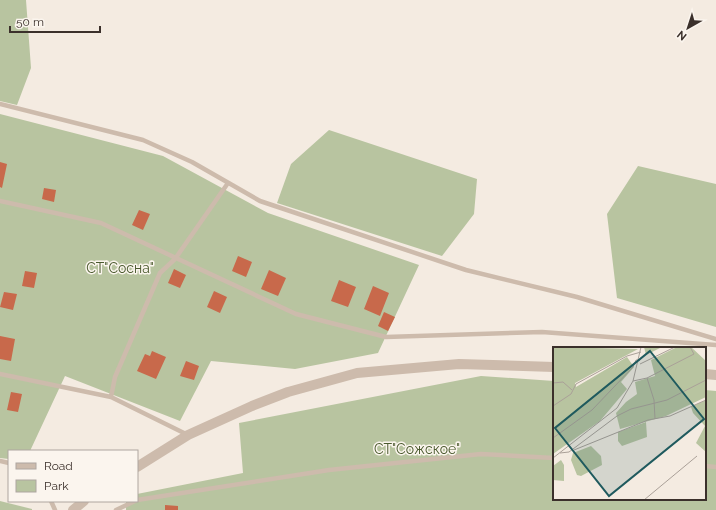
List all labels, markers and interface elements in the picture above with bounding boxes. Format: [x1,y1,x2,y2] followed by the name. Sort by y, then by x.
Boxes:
[10,8,100,34] scale bar
[668,8,708,48] north arrow
[16,15,44,29] text: 50 m
[675,28,689,43] text: N
[86,260,154,276] park label: СТ"Сосна"
[553,347,706,500] inset map
[374,441,460,457] park label: СТ"Сожское"
[8,450,138,502] legend
[44,459,73,473] text: Road
[44,479,69,493] text: Park

